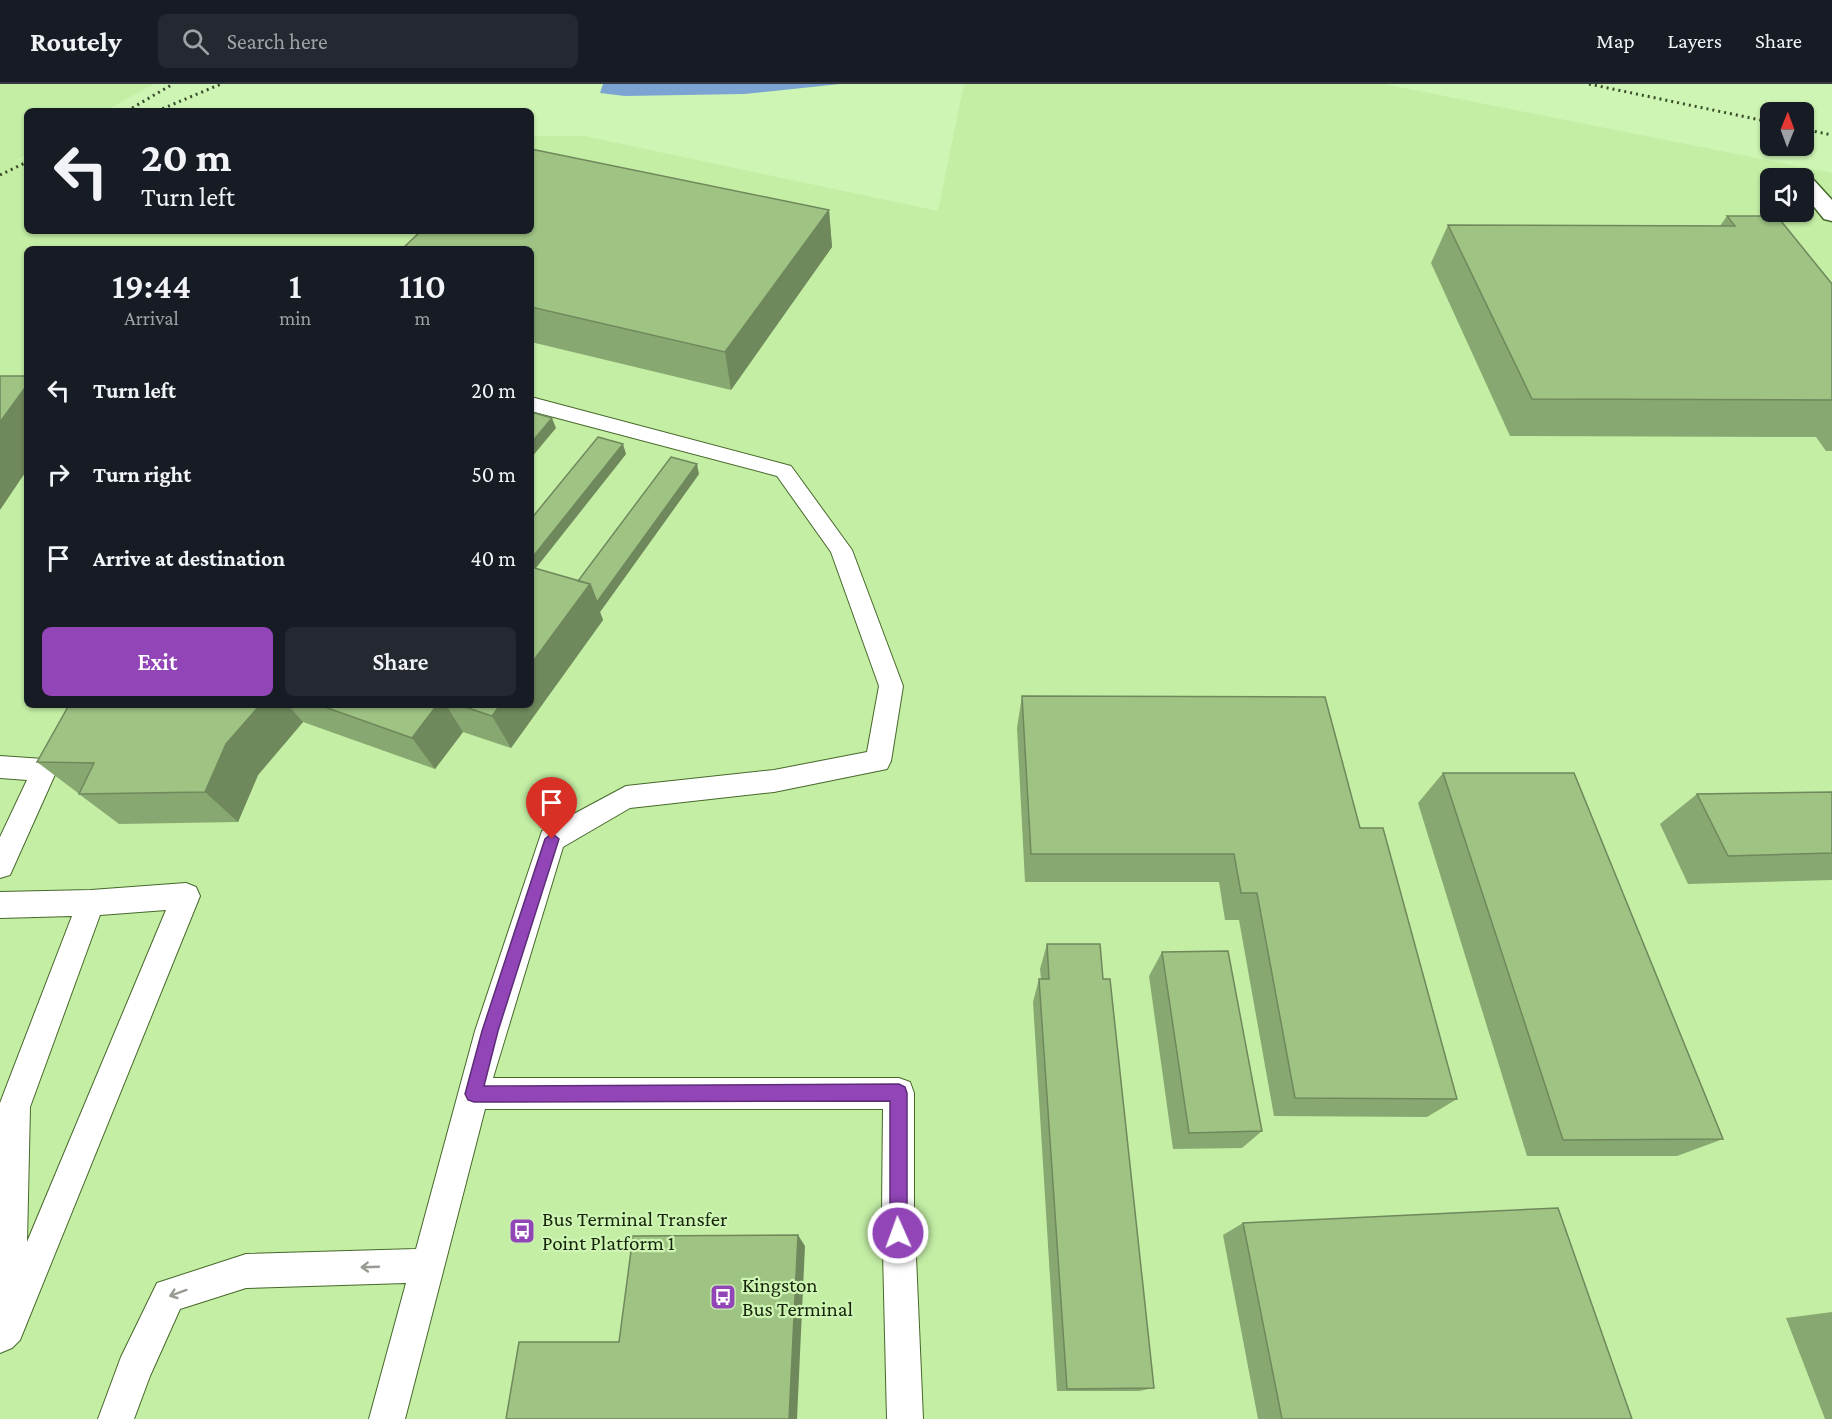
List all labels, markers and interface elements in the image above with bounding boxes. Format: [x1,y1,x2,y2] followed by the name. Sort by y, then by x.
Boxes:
[158,14,578,68] search box
[179,25,212,58] icon: search
[30,26,122,57] text: Routely
[227,29,328,54] text: Search here
[1596,29,1635,53] text: Map
[1668,29,1722,53] text: Layers
[1755,29,1802,53] text: Share
[1760,102,1814,156] north arrow
[1760,102,1814,222] map controls
[42,132,120,210] icon: left
[141,133,232,180] text: 20 m
[1760,168,1814,222] button: sound
[141,182,235,212] text: Turn left
[112,266,191,306] text: 19:44
[289,266,302,306] text: 1
[399,266,446,306] text: 110
[124,307,179,329] text: Arrival
[279,307,311,329] text: min
[415,307,431,329] text: m
[42,374,75,407] icon: left
[93,378,176,403] text: Turn left
[471,378,516,403] text: 20 m
[42,458,75,491] icon: right
[93,462,191,487] text: Turn right
[471,462,516,487] text: 50 m
[42,542,75,575] icon: arrive
[93,546,285,571] text: Arrive at destination
[471,546,516,571] text: 40 m
[42,627,273,696] button: Exit
[285,627,516,696] button: Share
[526,777,577,839] pin
[535,786,568,819] icon: arrive
[866,1201,930,1265] position arrow
[542,1207,728,1255] place label: Bus Terminal Transfer Point Platform 1
[507,1216,537,1246] bus stop icon: Bus Terminal Transfer Point Platform 1
[360,1261,380,1272] one-way arrow
[742,1273,853,1321] place label: Kingston Bus Terminal
[708,1282,738,1312] bus stop icon: Kingston Bus Terminal
[170,1288,188,1299] one-way arrow

